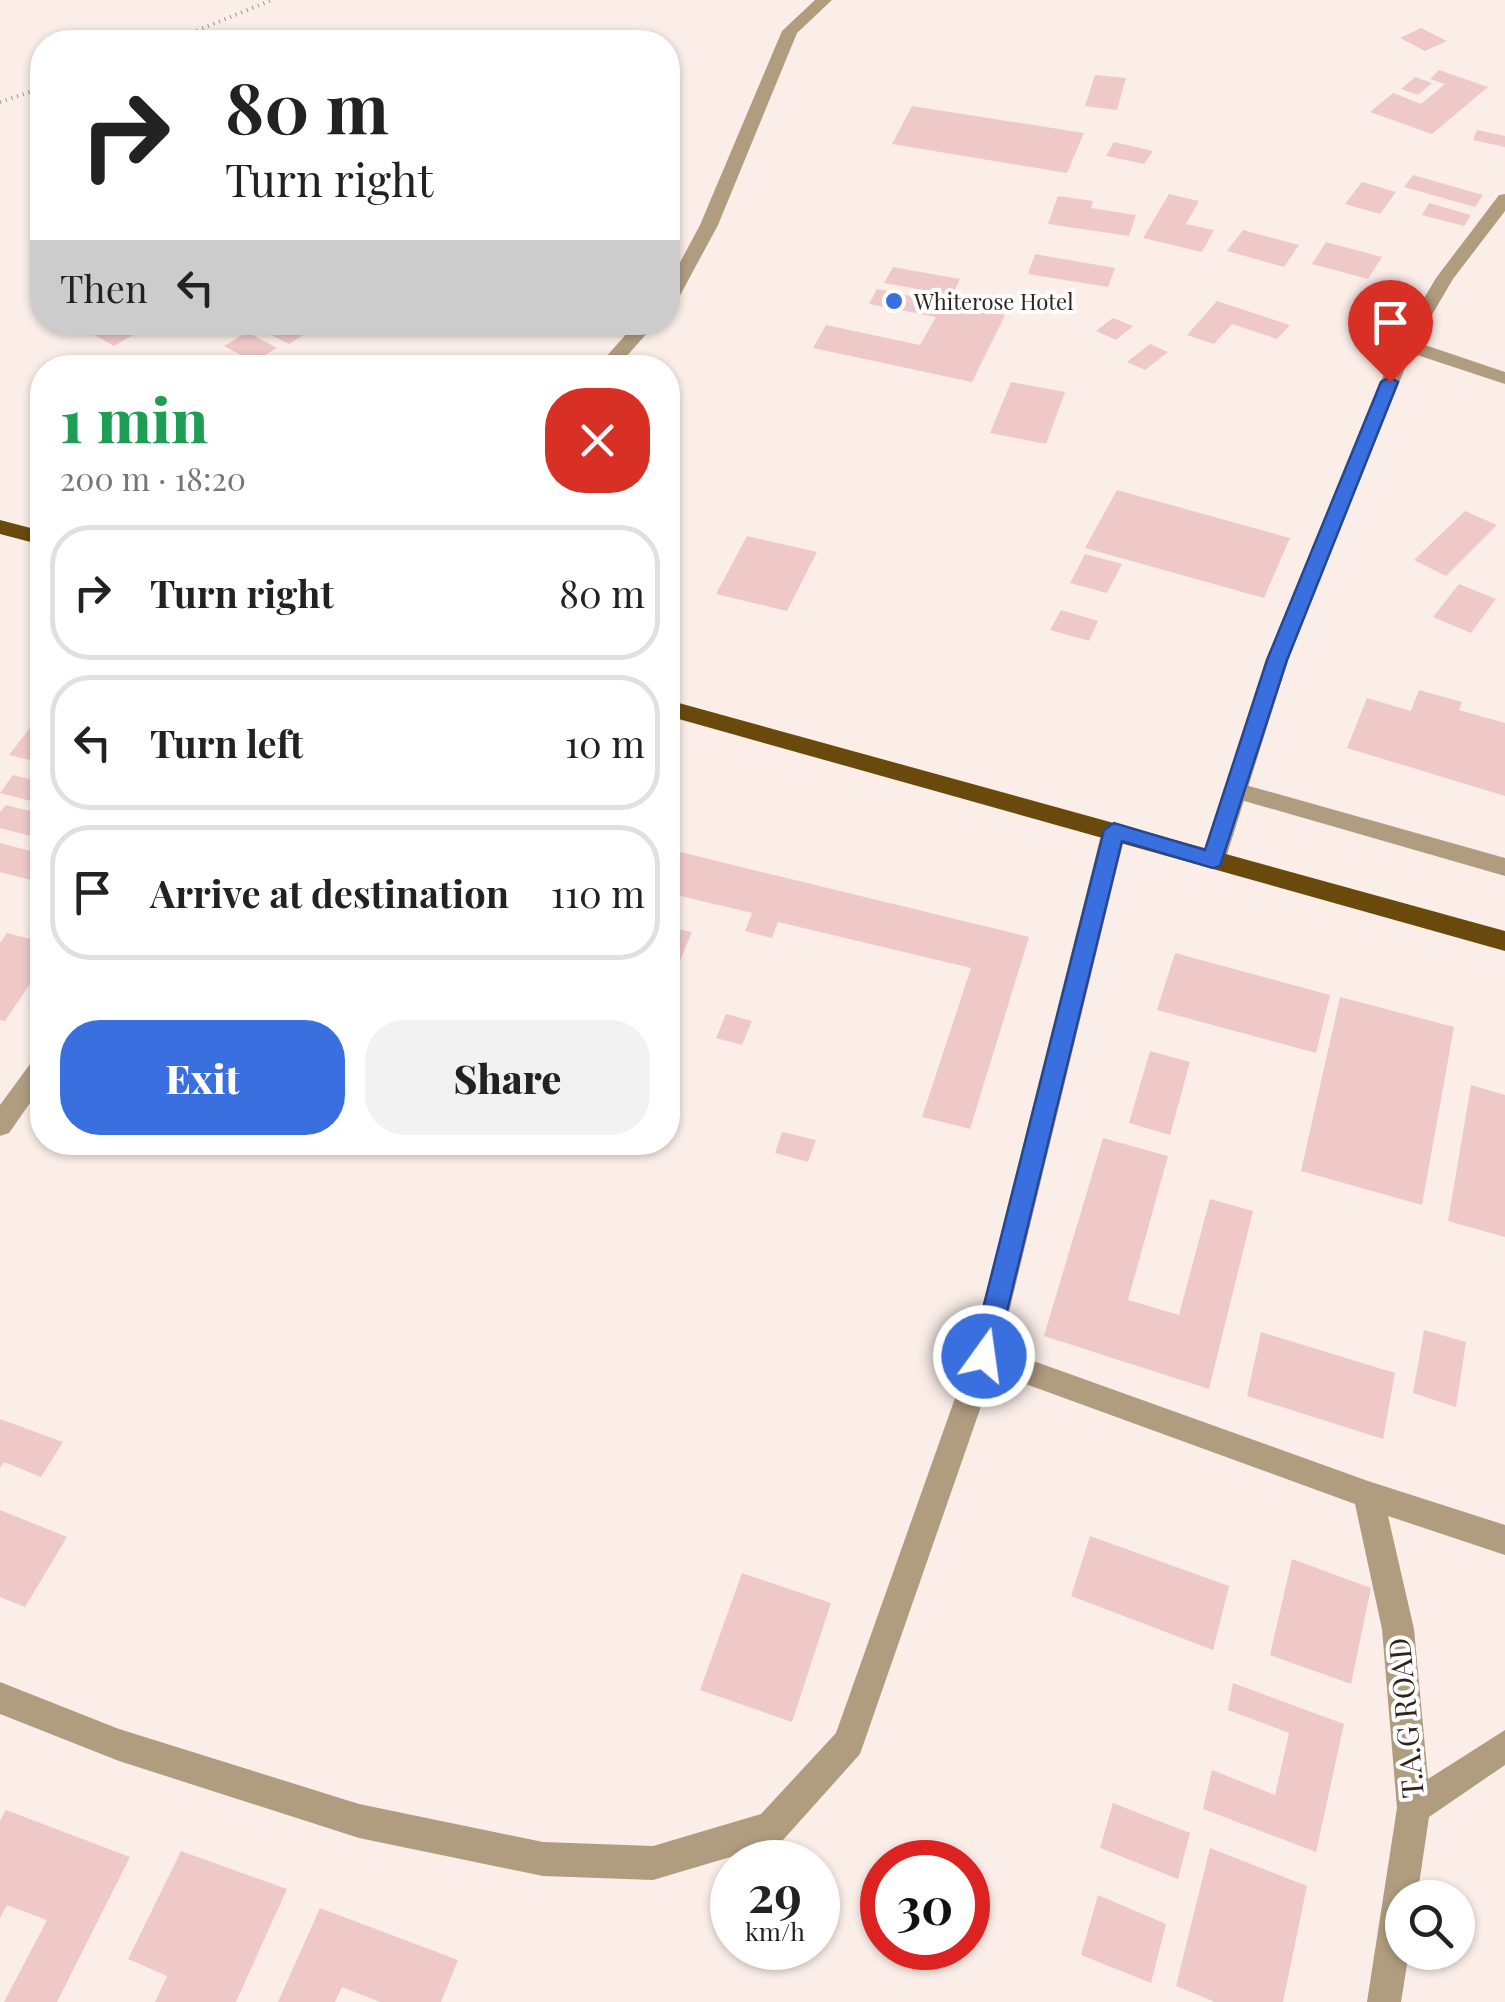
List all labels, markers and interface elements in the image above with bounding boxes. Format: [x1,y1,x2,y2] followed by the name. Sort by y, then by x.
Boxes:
[225,58,389,152] text: 80 m
[60,70,190,200] icon: right
[225,148,433,208] text: Turn right
[168,260,223,315] icon: left
[60,262,148,313] text: Then
[1348,280,1433,383] pin
[913,286,1073,316] place label: Whiterose Hotel
[883,290,905,312] marker: Whiterose Hotel
[1363,295,1418,350] icon: arrive
[60,378,208,458] text: 1 min
[545,388,650,493] button: close
[60,456,246,499] text: 200 m · 18:20
[65,565,120,620] icon: right
[150,567,334,618] text: Turn right
[559,567,645,618] text: 80 m
[65,715,120,770] icon: left
[150,717,303,768] text: Turn left
[565,717,645,768] text: 10 m
[65,865,120,920] icon: arrive
[150,867,509,918] text: Arrive at destination
[551,867,645,918] text: 110 m
[60,1020,345,1135] button: Exit
[365,1020,650,1135] button: Share
[932,1304,1036,1408] position arrow
[1378,1636,1432,1800] street label: T.A.G ROAD
[860,1840,990,1970] speed limit sign: 30
[748,1859,802,1926] text: 29
[1385,1880,1475,1970] map controls
[1385,1880,1475,1970] button: search
[745,1914,805,1947] text: km/h

